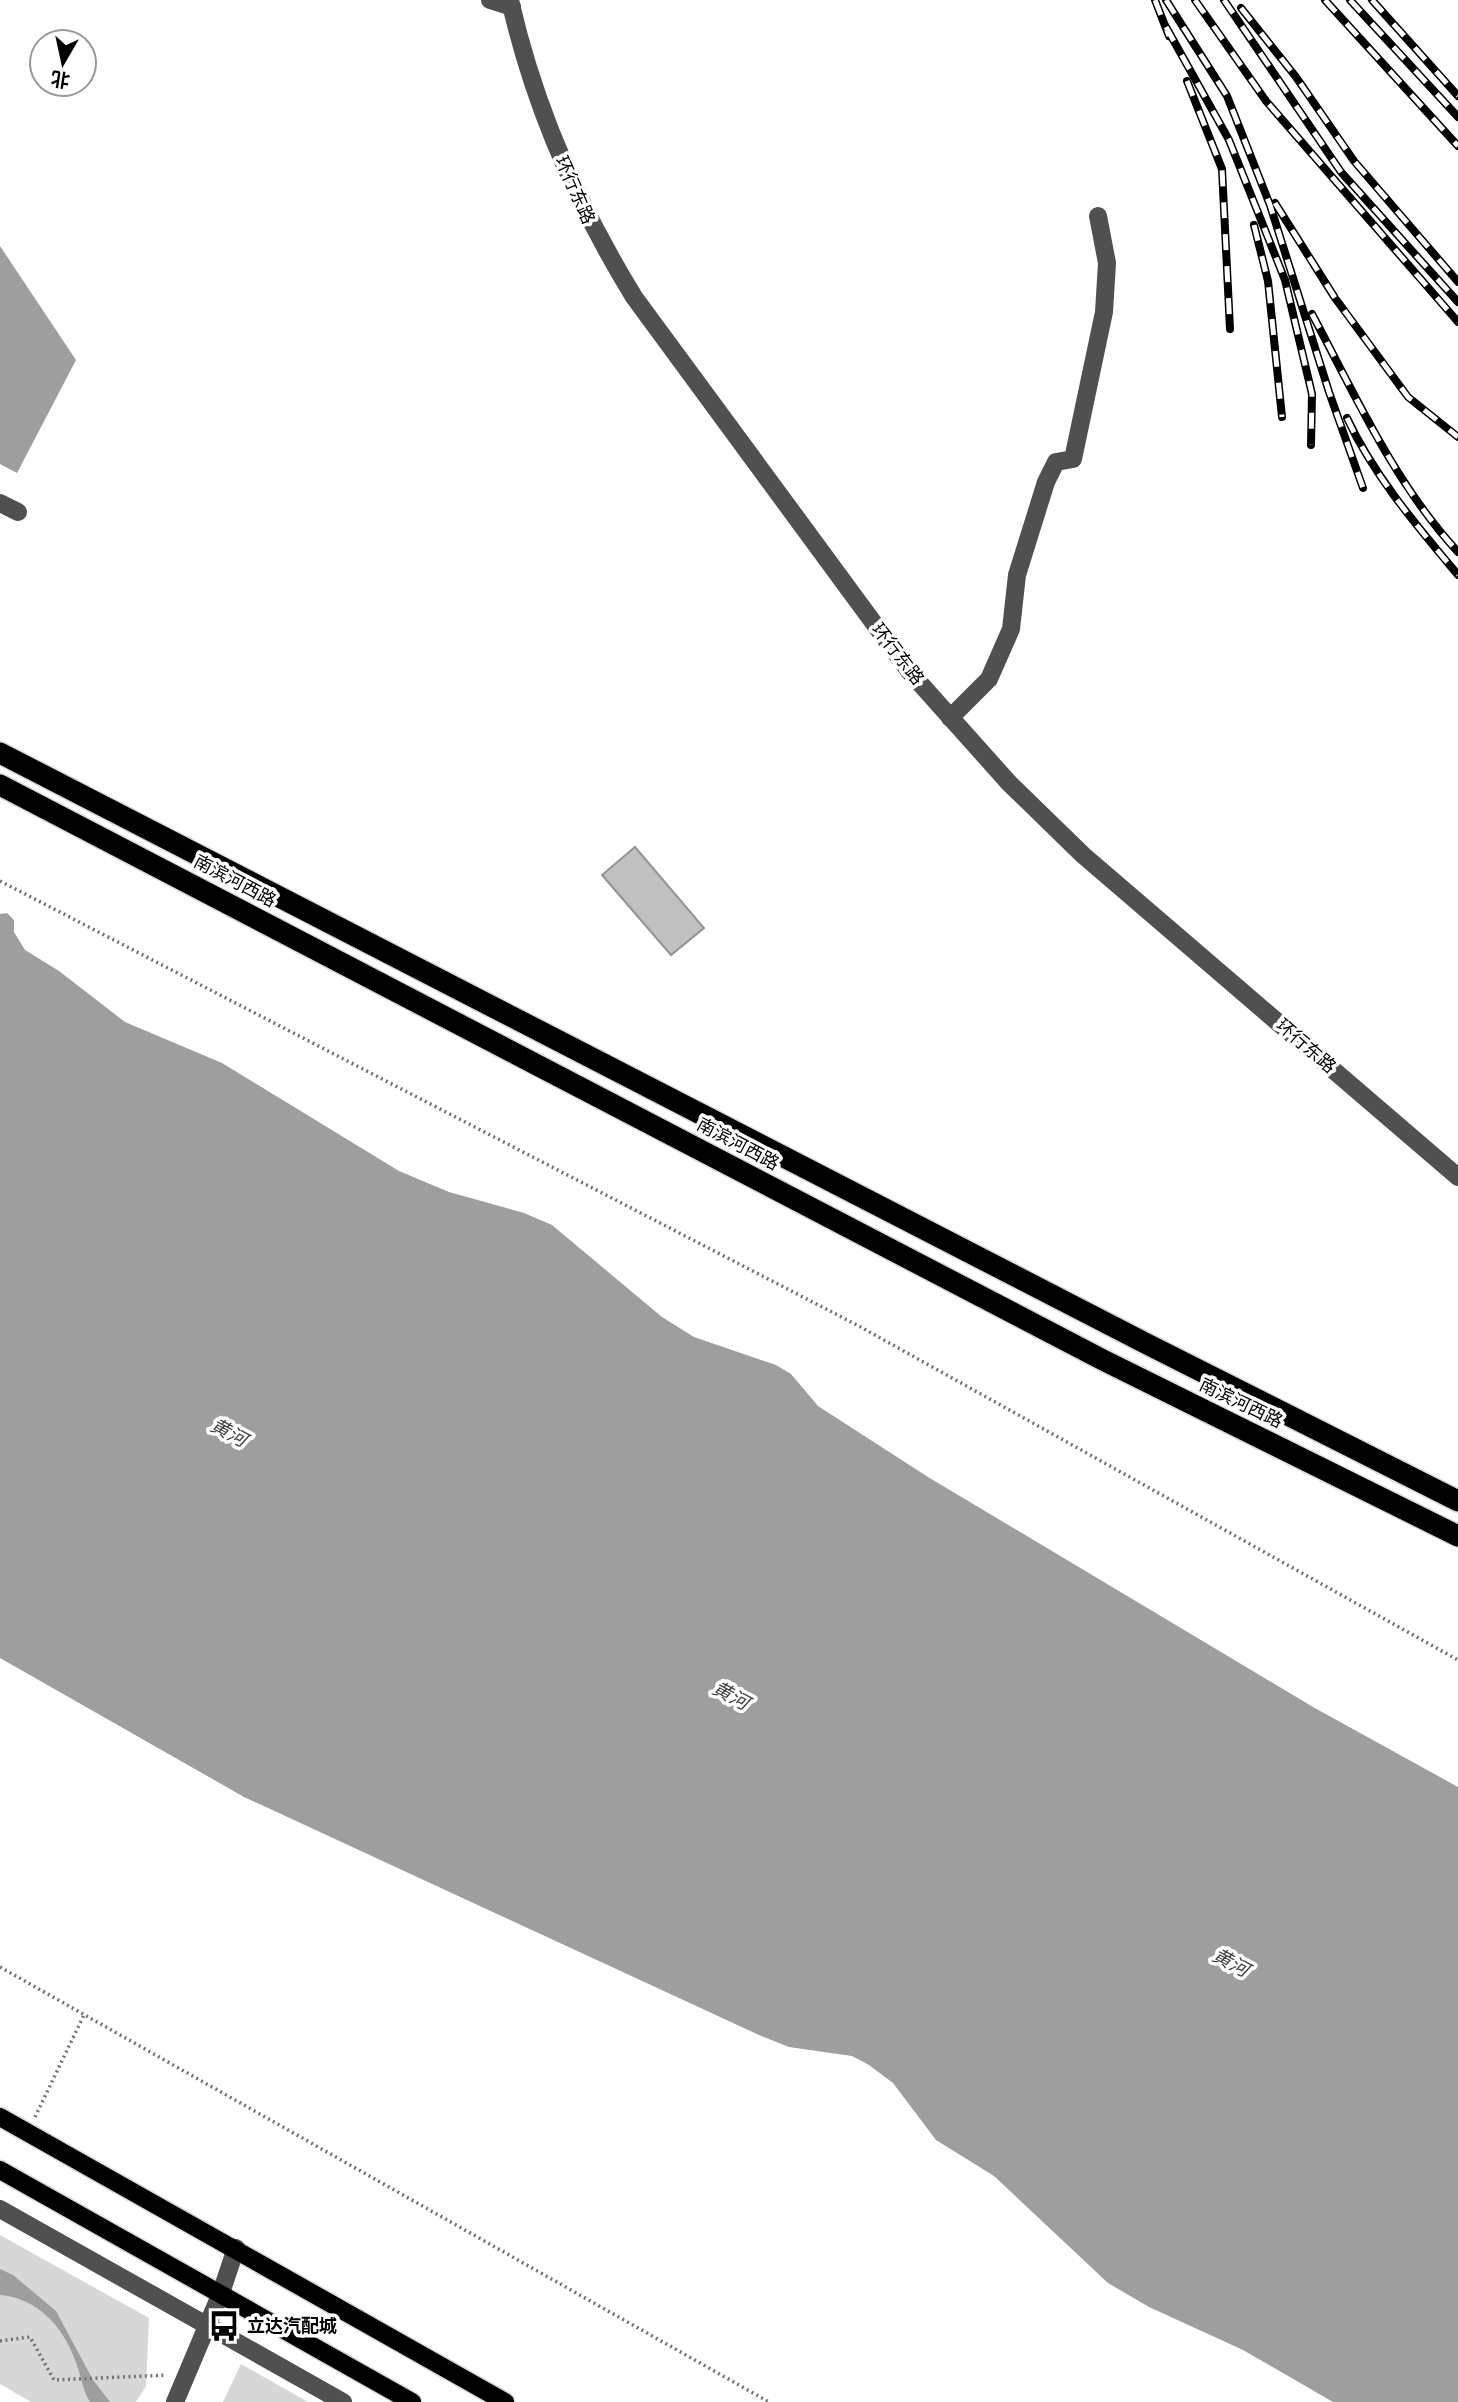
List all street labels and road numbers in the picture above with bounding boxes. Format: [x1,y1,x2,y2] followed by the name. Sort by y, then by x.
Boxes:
[550,152,601,227] street label: 环行东路
[867,618,930,689] street label: 环行东路
[190,849,280,912] street label: 南滨河西路
[1272,1013,1341,1078] street label: 环行东路
[693,1112,783,1175] street label: 南滨河西路
[1196,1372,1287,1433] street label: 南滨河西路

